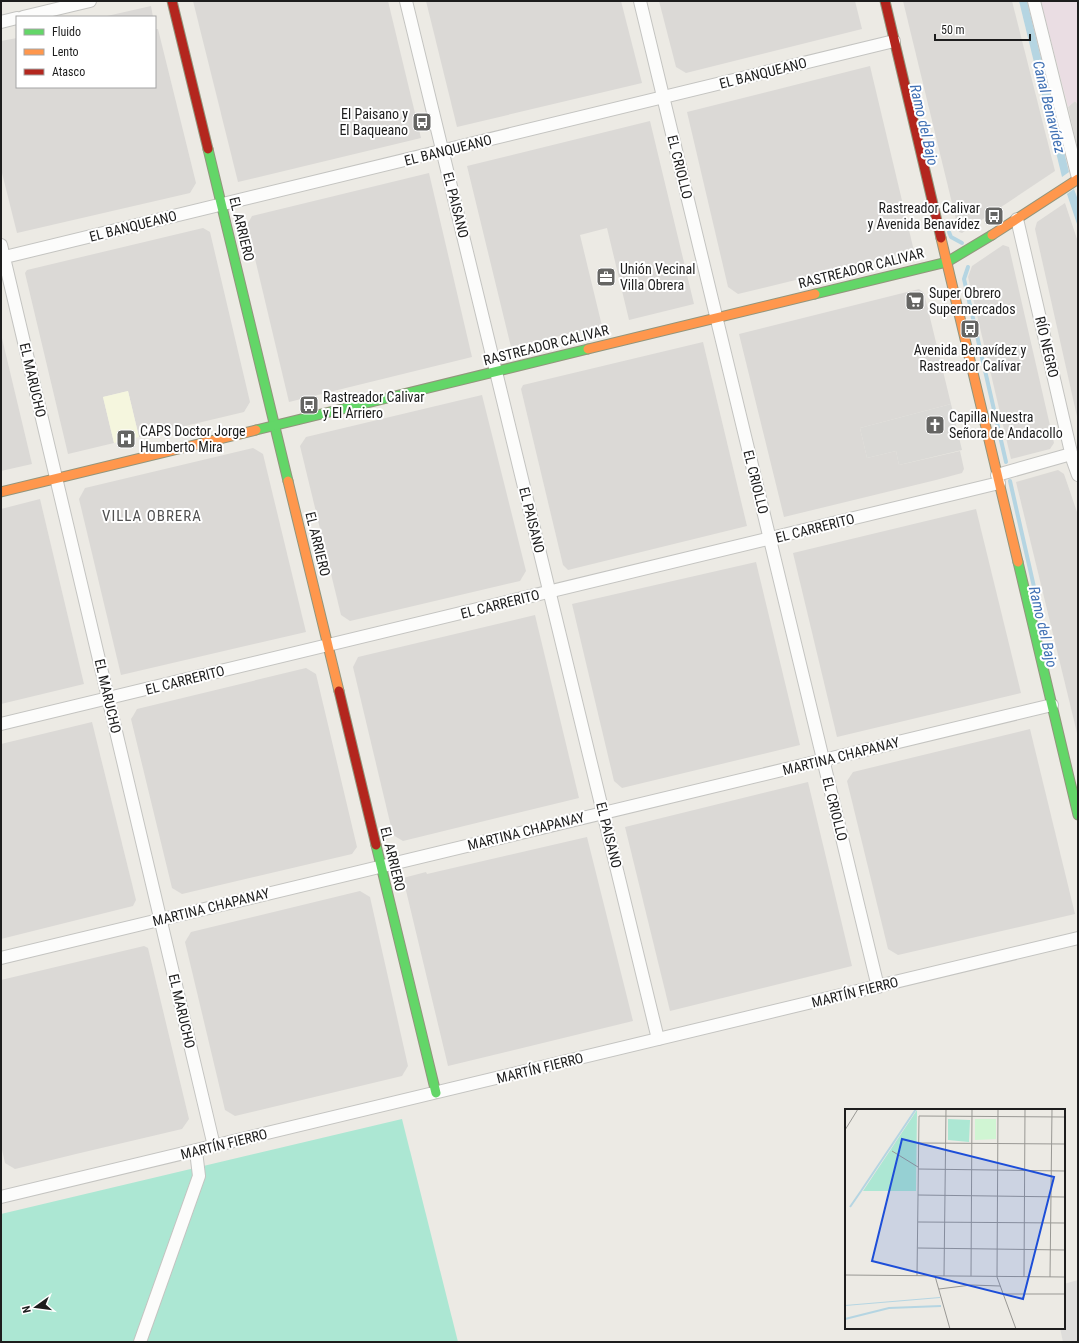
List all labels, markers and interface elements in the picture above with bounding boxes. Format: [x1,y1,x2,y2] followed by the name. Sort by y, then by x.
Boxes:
[16,16,156,88] legend
[935,16,1030,42] scale bar
[941,23,965,37] text: 50 m
[52,25,81,39] text: Fluido
[52,45,79,59] text: Lento
[718,54,808,92] street label: EL BANQUEANO
[1029,59,1069,156] water label: Canal Benavídez
[52,65,85,79] text: Atasco
[906,83,942,167] water label: Ramo del Bajo
[339,106,408,138] place label: El Paisano y El Baqueano
[411,111,433,133] bus stop icon: El Paisano y El Baqueano
[403,131,493,169] street label: EL BANQUEANO
[664,133,696,201] street label: EL CRIOLLO
[440,170,472,240] street label: EL PAISANO
[226,195,258,263] street label: EL ARRIERO
[867,200,980,232] place label: Rastreador Calivar y Avenida Benavídez
[983,205,1005,227] bus stop icon: Rastreador Calivar y Avenida Benavídez
[88,207,178,245] street label: EL BANQUEANO
[797,245,926,291] street label: RASTREADOR CALIVAR
[620,261,695,293] place label: Unión Vecinal Villa Obrera
[595,266,617,288] office icon: Unión Vecinal Villa Obrera
[929,285,1016,317] place label: Super Obrero Supermercados
[904,290,926,312] supermarket icon: Super Obrero Supermercados
[1032,315,1063,379] street label: RÍO NEGRO
[959,318,981,340] bus stop icon: Avenida Benavídez y Rastreador Calívar
[482,322,611,368] street label: RASTREADOR CALIVAR
[17,341,49,419] street label: EL MARUCHO
[914,342,1026,374] place label: Avenida Benavídez y Rastreador Calívar
[323,389,424,421] place label: Rastreador Calivar y El Arriero
[298,394,320,416] bus stop icon: Rastreador Calivar y El Arriero
[949,409,1063,441] place label: Capilla Nuestra Señora de Andacollo
[924,414,946,436] church icon: Capilla Nuestra Señora de Andacollo
[140,423,246,455] place label: CAPS Doctor Jorge Humberto Mira
[115,428,137,450] hospital icon: CAPS Doctor Jorge Humberto Mira
[740,448,772,516] street label: EL CRIOLLO
[516,485,548,555] street label: EL PAISANO
[102,507,202,525] district label: VILLA OBRERA
[302,510,334,578] street label: EL ARRIERO
[774,510,856,546] street label: EL CARRERITO
[1025,585,1061,669] water label: Ramo del Bajo
[459,586,541,622] street label: EL CARRERITO
[92,657,124,735] street label: EL MARUCHO
[144,662,226,698] street label: EL CARRERITO
[781,734,902,778] street label: MARTINA CHAPANAY
[819,775,851,843] street label: EL CRIOLLO
[593,800,625,870] street label: EL PAISANO
[466,809,587,853] street label: MARTINA CHAPANAY
[377,825,409,893] street label: EL ARRIERO
[151,885,272,929] street label: MARTINA CHAPANAY
[166,972,198,1050] street label: EL MARUCHO
[810,973,900,1011] street label: MARTÍN FIERRO
[495,1049,585,1087] street label: MARTÍN FIERRO
[845,1109,1065,1329] inset map
[179,1125,269,1163] street label: MARTÍN FIERRO
[16,1287,56,1327] north arrow
[20,1304,34,1314] text: N

